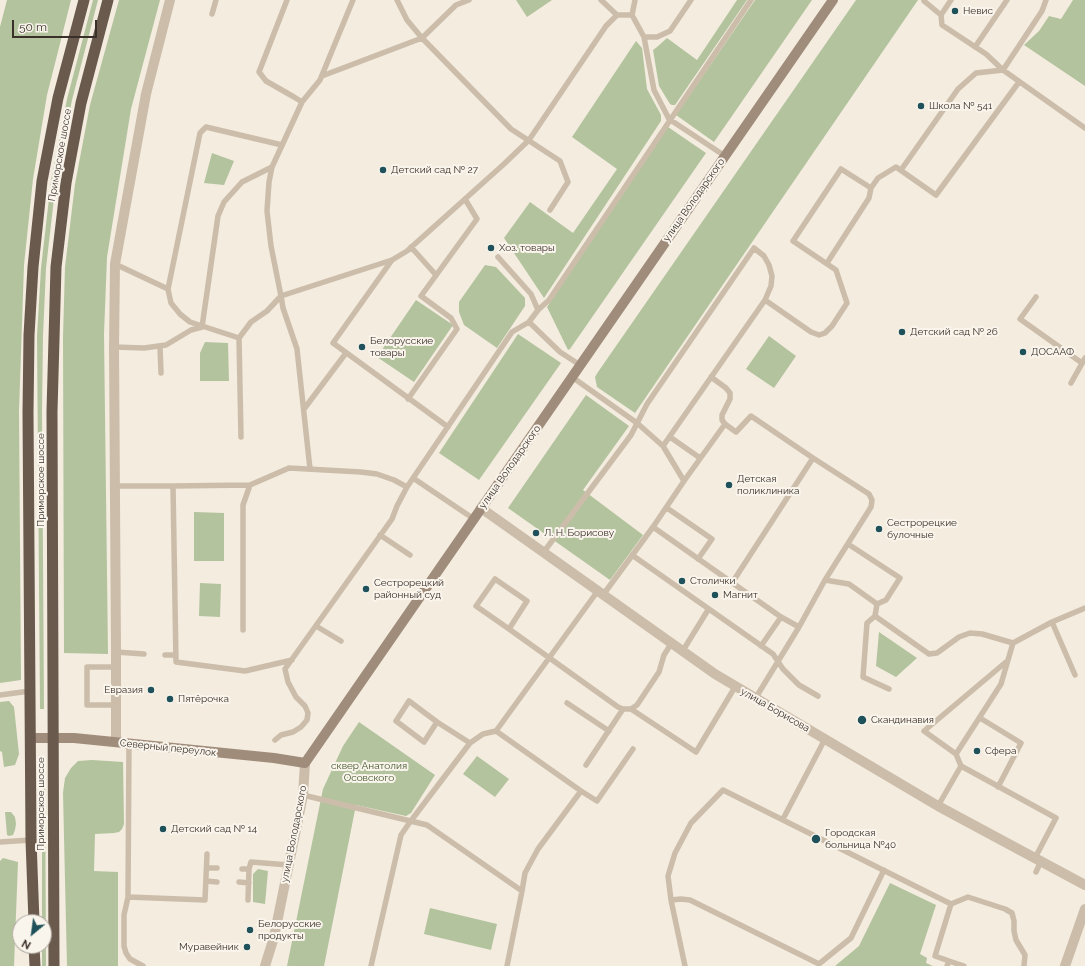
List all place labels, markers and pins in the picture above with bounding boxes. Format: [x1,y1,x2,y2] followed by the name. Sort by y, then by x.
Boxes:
[963,5,993,17] place label: Невис
[950,6,960,16] marker: Невис
[929,100,992,112] place label: Школа № 541
[916,101,926,111] marker: Школа № 541
[391,164,478,176] place label: Детский сад № 27
[378,165,388,175] marker: Детский сад № 27
[499,242,555,254] place label: Хоз. товары
[486,243,496,253] marker: Хоз. товары
[910,326,998,338] place label: Детский сад № 26
[897,327,907,337] marker: Детский сад № 26
[370,335,433,358] place label: Белорусские товары
[357,342,367,352] marker: Белорусские товары
[1031,346,1074,358] place label: ДОСААФ
[1018,347,1028,357] marker: ДОСААФ
[737,473,799,496] place label: Детская поликлиника
[724,480,734,490] marker: Детская поликлиника
[887,517,957,540] place label: Сестрорецкие булочные
[874,524,884,534] marker: Сестрорецкие булочные
[544,527,614,539] place label: Л. Н. Борисову
[531,528,541,538] marker: Л. Н. Борисову
[690,575,736,587] place label: Столички
[677,576,687,586] marker: Столички
[374,577,444,600] place label: Сестрорецкий районный суд
[361,584,371,594] marker: Сестрорецкий районный суд
[723,589,758,601] place label: Магнит
[710,590,720,600] marker: Магнит
[104,684,143,696] place label: Евразия
[146,685,156,695] marker: Евразия
[178,693,229,705] place label: Пятёрочка
[165,694,175,704] marker: Пятёрочка
[856,714,868,726] marker: Скандинавия
[871,714,934,726] place label: Скандинавия
[985,745,1016,757] place label: Сфера
[972,746,982,756] marker: Сфера
[171,823,257,835] place label: Детский сад № 14
[158,824,168,834] marker: Детский сад № 14
[825,827,896,850] place label: Городская больница №40
[810,833,822,845] marker: Городская больница №40
[258,918,321,942] place label: Белорусские продукты
[245,925,255,935] marker: Белорусские продукты
[179,941,239,953] place label: Муравейник
[242,942,252,952] marker: Муравейник

